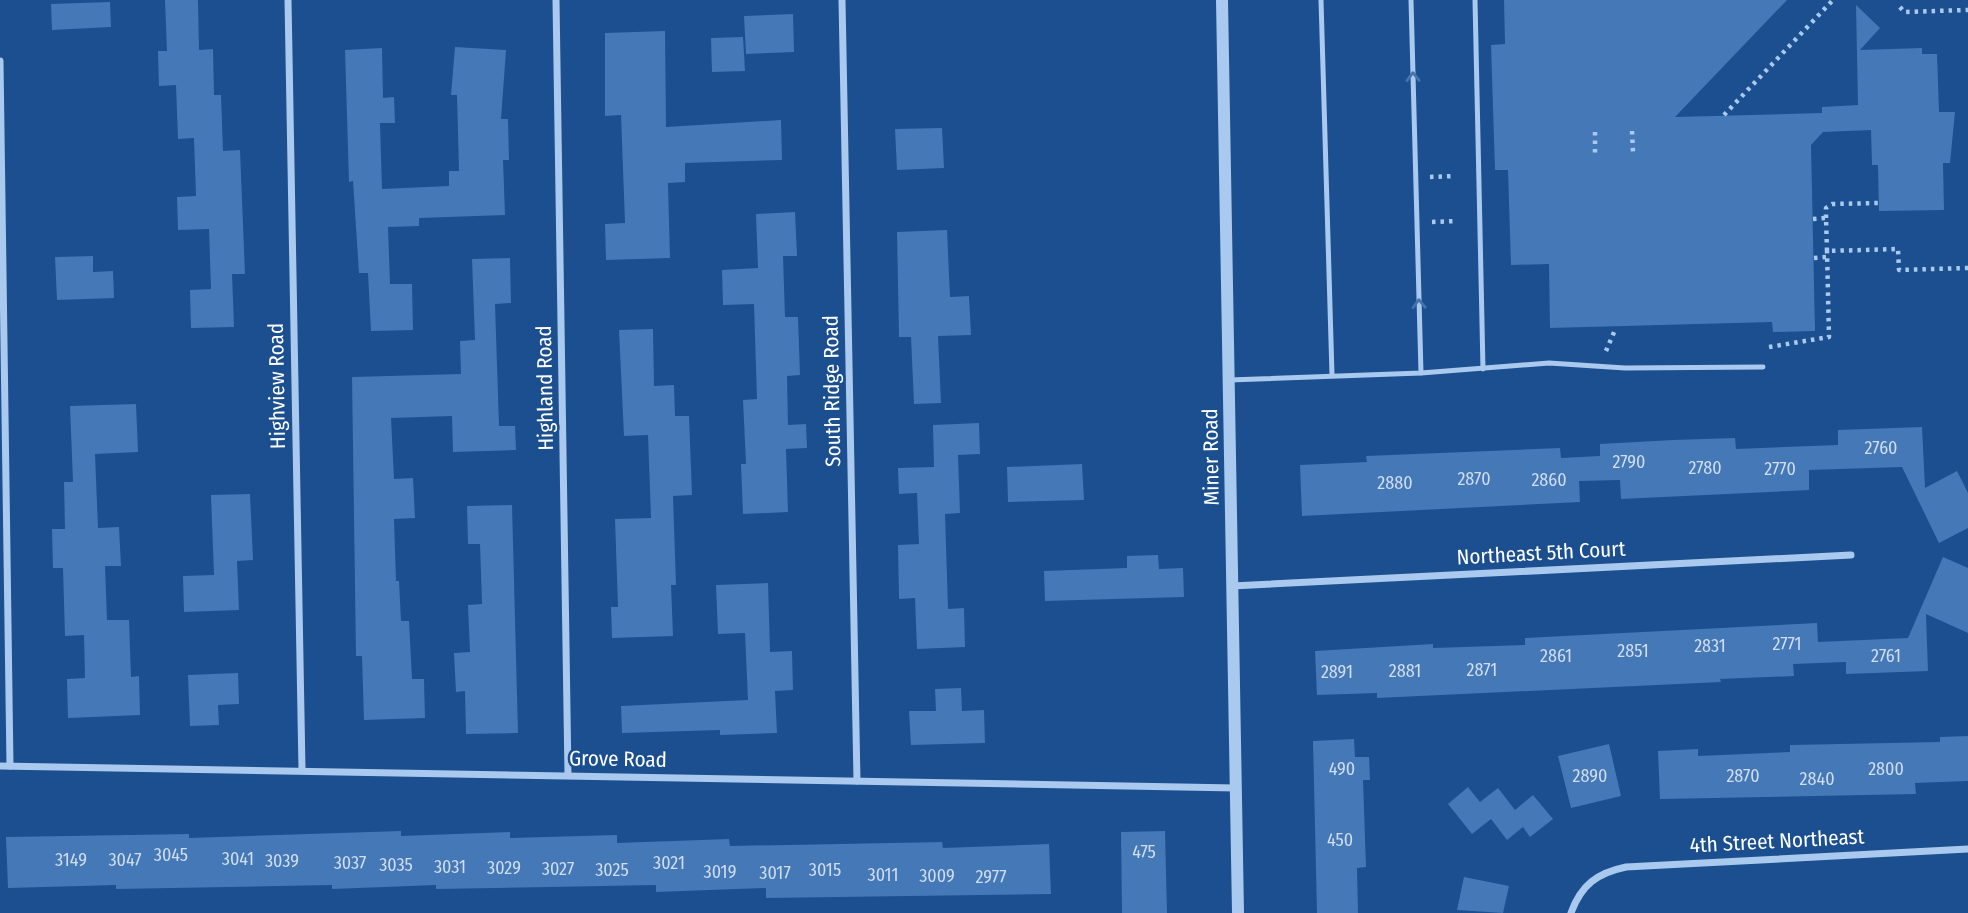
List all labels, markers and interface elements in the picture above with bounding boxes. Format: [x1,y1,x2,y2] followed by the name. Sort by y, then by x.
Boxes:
[1405,71,1420,82] one-way arrow
[1411,299,1426,310] one-way arrow
[818,315,846,467] street label: South Ridge Road
[263,323,291,449] street label: Highview Road
[531,325,559,451] street label: Highland Road
[1197,408,1225,506] street label: Miner Road
[1865,437,1898,459] house number: 2760
[1613,451,1645,473] house number: 2790
[1688,457,1722,479] house number: 2780
[1764,458,1796,480] house number: 2770
[1457,468,1491,490] house number: 2870
[1531,469,1567,491] house number: 2860
[1377,472,1413,494] house number: 2880
[1456,536,1626,570] street label: Northeast 5th Court
[1772,633,1802,655] house number: 2771
[1694,635,1726,657] house number: 2831
[1617,640,1649,662] house number: 2851
[1540,645,1572,667] house number: 2861
[1871,645,1901,667] house number: 2761
[1467,659,1497,681] house number: 2871
[1389,660,1421,682] house number: 2881
[1321,661,1353,683] house number: 2891
[569,745,667,773] street label: Grove Road
[1329,758,1355,780] house number: 490
[1868,758,1904,780] house number: 2800
[1573,765,1607,787] house number: 2890
[1726,765,1760,787] house number: 2870
[1799,768,1835,790] house number: 2840
[1689,823,1865,859] street label: 4th Street Northeast
[1327,829,1353,851] house number: 450
[1132,841,1156,863] house number: 475
[154,844,188,866] house number: 3045
[222,848,254,870] house number: 3041
[55,849,87,871] house number: 3149
[108,849,142,871] house number: 3047
[265,850,299,872] house number: 3039
[334,852,366,874] house number: 3037
[653,852,685,874] house number: 3021
[379,854,413,876] house number: 3035
[434,856,466,878] house number: 3031
[487,857,521,879] house number: 3029
[542,858,574,880] house number: 3027
[595,859,629,881] house number: 3025
[809,859,841,881] house number: 3015
[704,861,736,883] house number: 3019
[759,862,791,884] house number: 3017
[868,864,898,886] house number: 3011
[919,865,955,887] house number: 3009
[976,866,1006,888] house number: 2977

